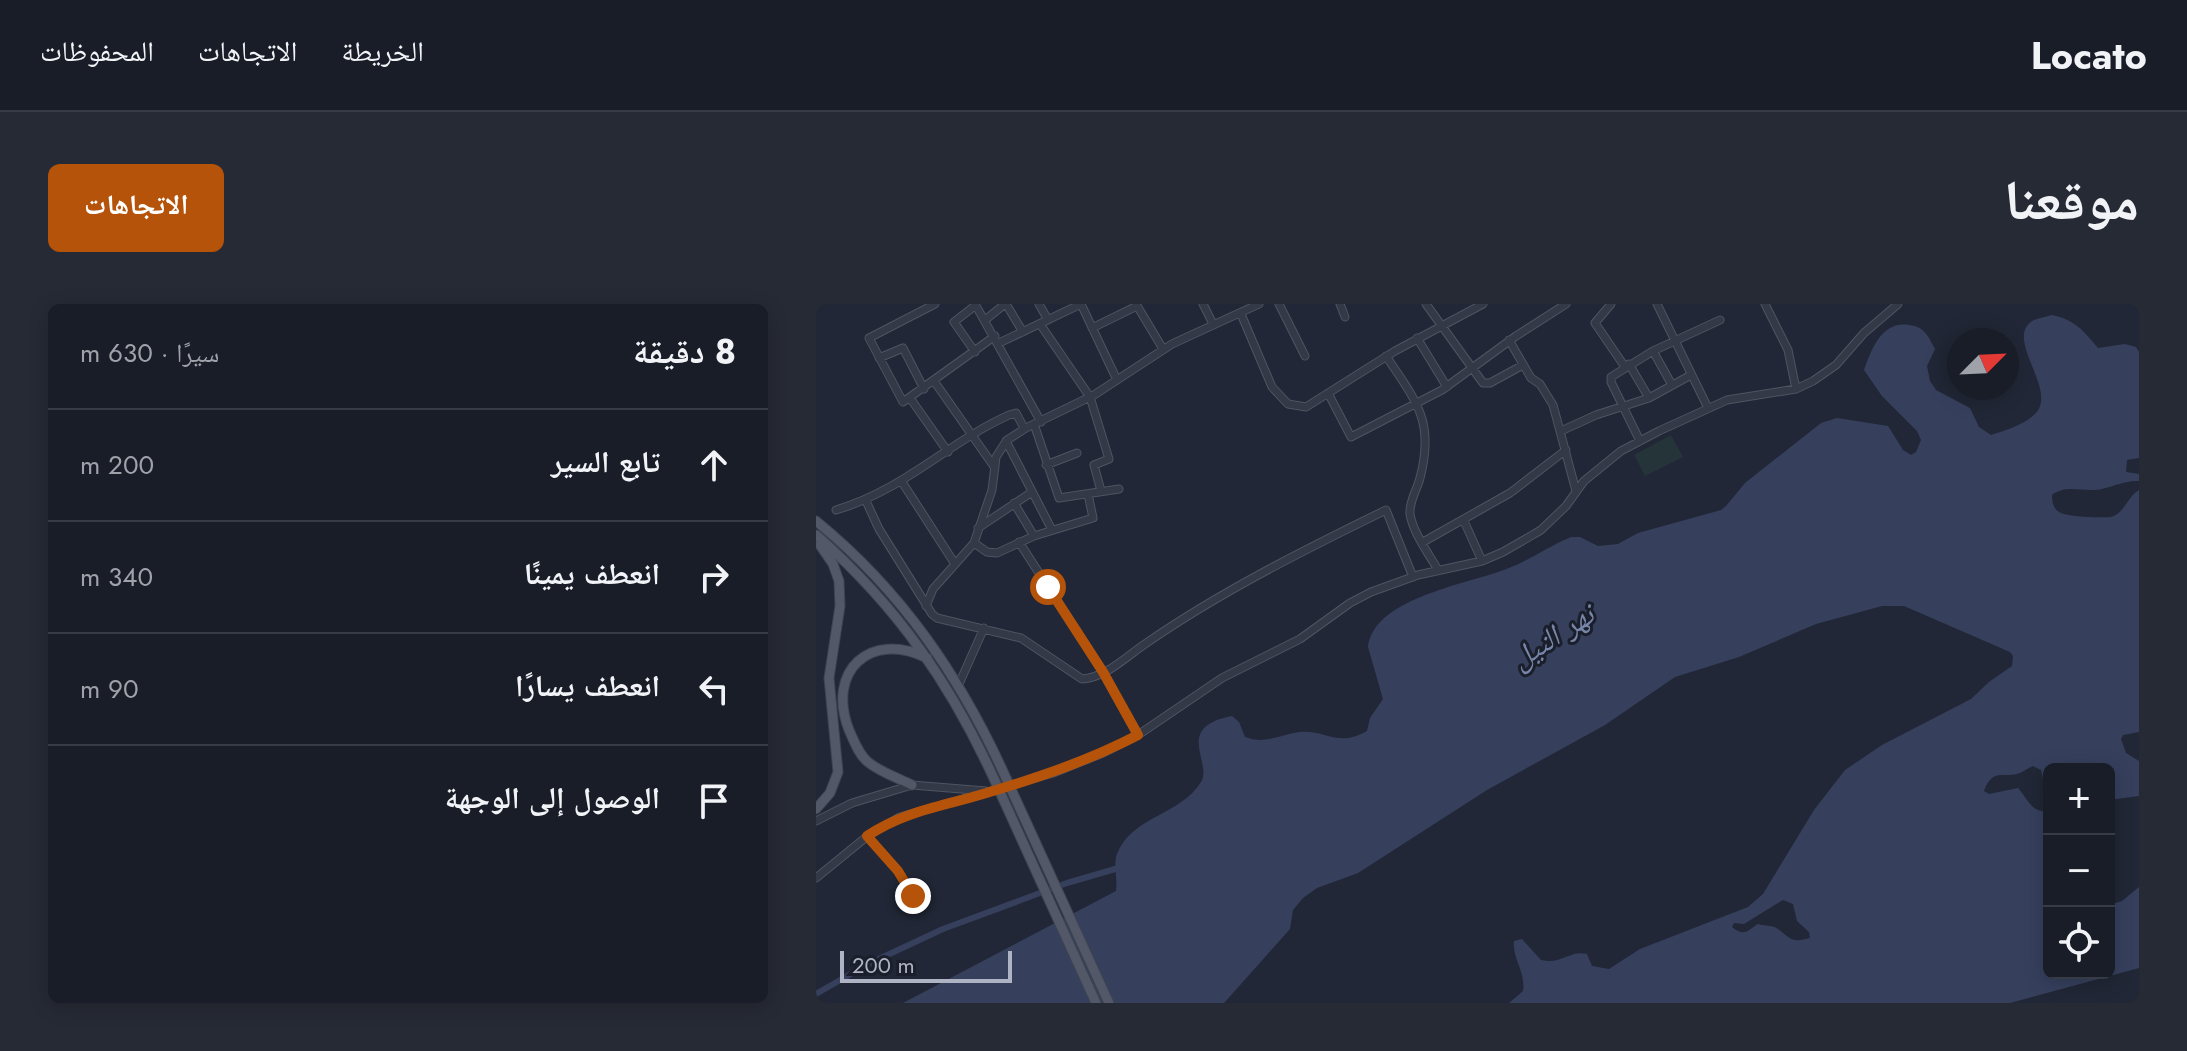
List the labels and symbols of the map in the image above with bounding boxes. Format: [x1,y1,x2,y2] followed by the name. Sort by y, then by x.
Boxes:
[1947,328,2019,400] north arrow
[1030,569,1066,605] route start
[1502,590,1606,679] water label: نهر النيل
[895,878,931,914] route end
[840,947,1012,983] scale bar

